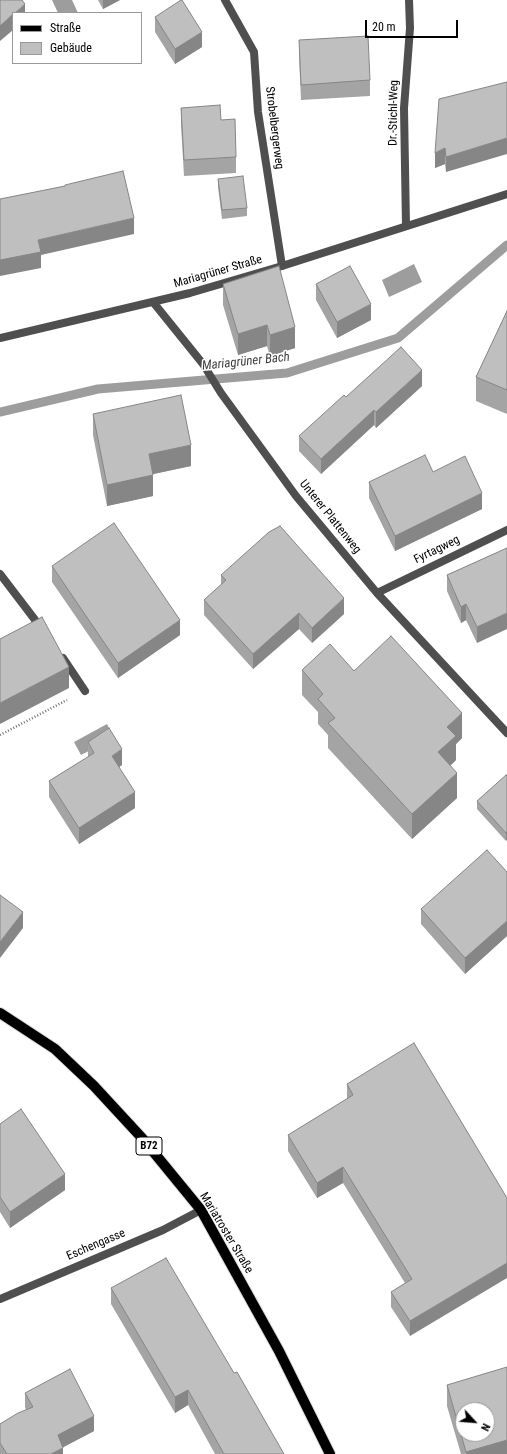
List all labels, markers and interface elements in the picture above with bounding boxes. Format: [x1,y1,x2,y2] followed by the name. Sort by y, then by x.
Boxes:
[12,12,142,64] legend
[367,12,460,38] scale bar
[372,20,396,34] text: 20 m
[50,21,81,35] text: Straße
[50,41,92,55] text: Gebäude
[386,80,402,146] street label: Dr.-Stichl-Weg
[262,86,286,170] street label: Strobelbergerweg
[172,253,264,291] street label: Mariagrüner Straße
[201,350,291,374] water label: Mariagrüner Bach
[296,477,364,557] street label: Unterer Plattenweg
[412,533,462,567] street label: Fyrtagweg
[136,1137,162,1155] road number: B72
[196,1190,256,1276] street label: Mariatroster Straße
[64,1226,128,1264] street label: Eschengasse
[455,1402,495,1442] north arrow
[478,1421,493,1433] text: N

